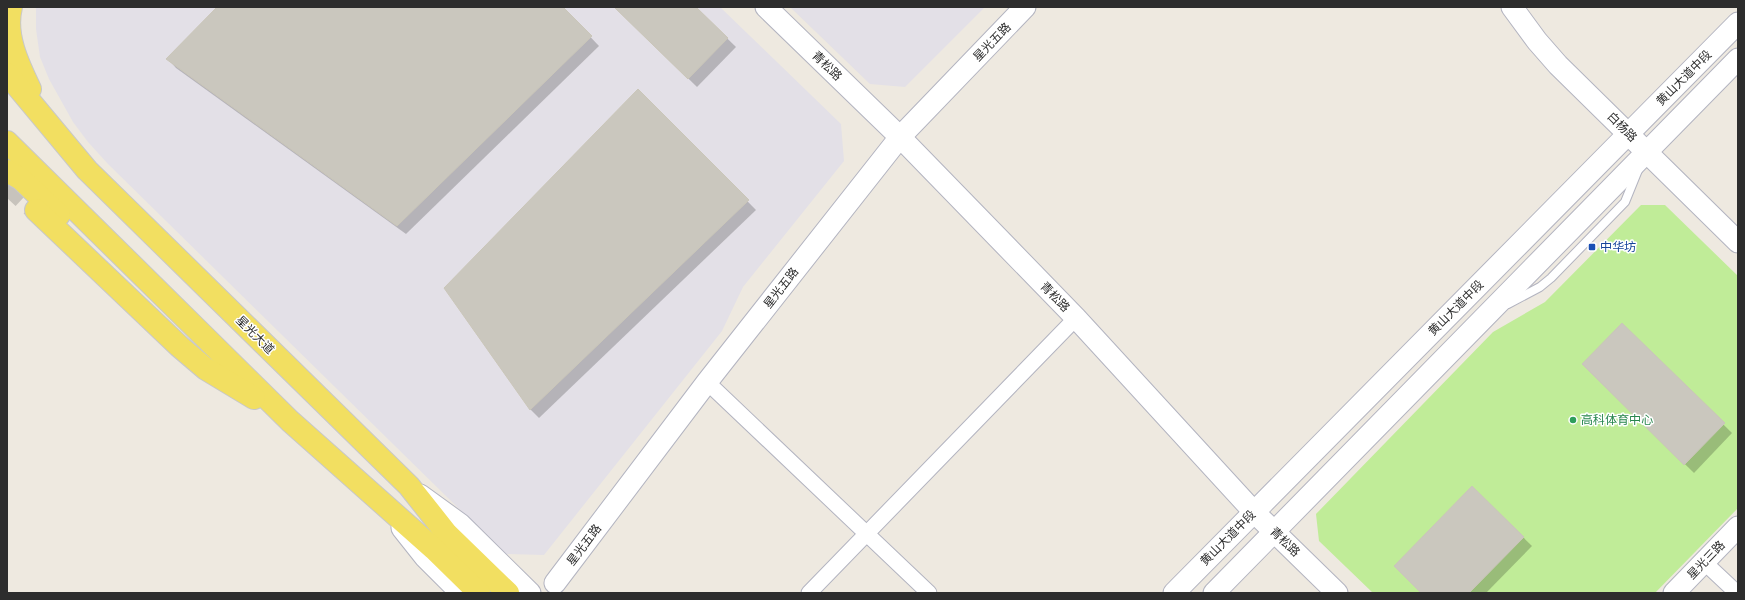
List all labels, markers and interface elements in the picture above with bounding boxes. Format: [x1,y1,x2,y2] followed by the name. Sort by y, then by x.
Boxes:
[970,19,1014,65] street label: 星光五路
[1653,47,1715,109] street label: 黄山大道中段
[808,48,846,84] street label: 青松路
[1604,109,1640,145] street label: 白杨路
[1600,239,1636,255] place label: 中华坊
[1587,242,1597,252] marker: 中华坊
[760,264,802,312] street label: 星光五路
[1425,277,1487,339] street label: 黄山大道中段
[1037,278,1073,316] street label: 青松路
[232,312,278,358] street label: 星光大道
[1581,412,1653,428] place label: 高科体育中心
[1568,415,1578,425] marker: 高科体育中心
[1197,507,1259,569] street label: 黄山大道中段
[563,521,605,569] street label: 星光五路
[1266,524,1304,560] street label: 青松路
[1684,537,1728,583] street label: 星光三路

